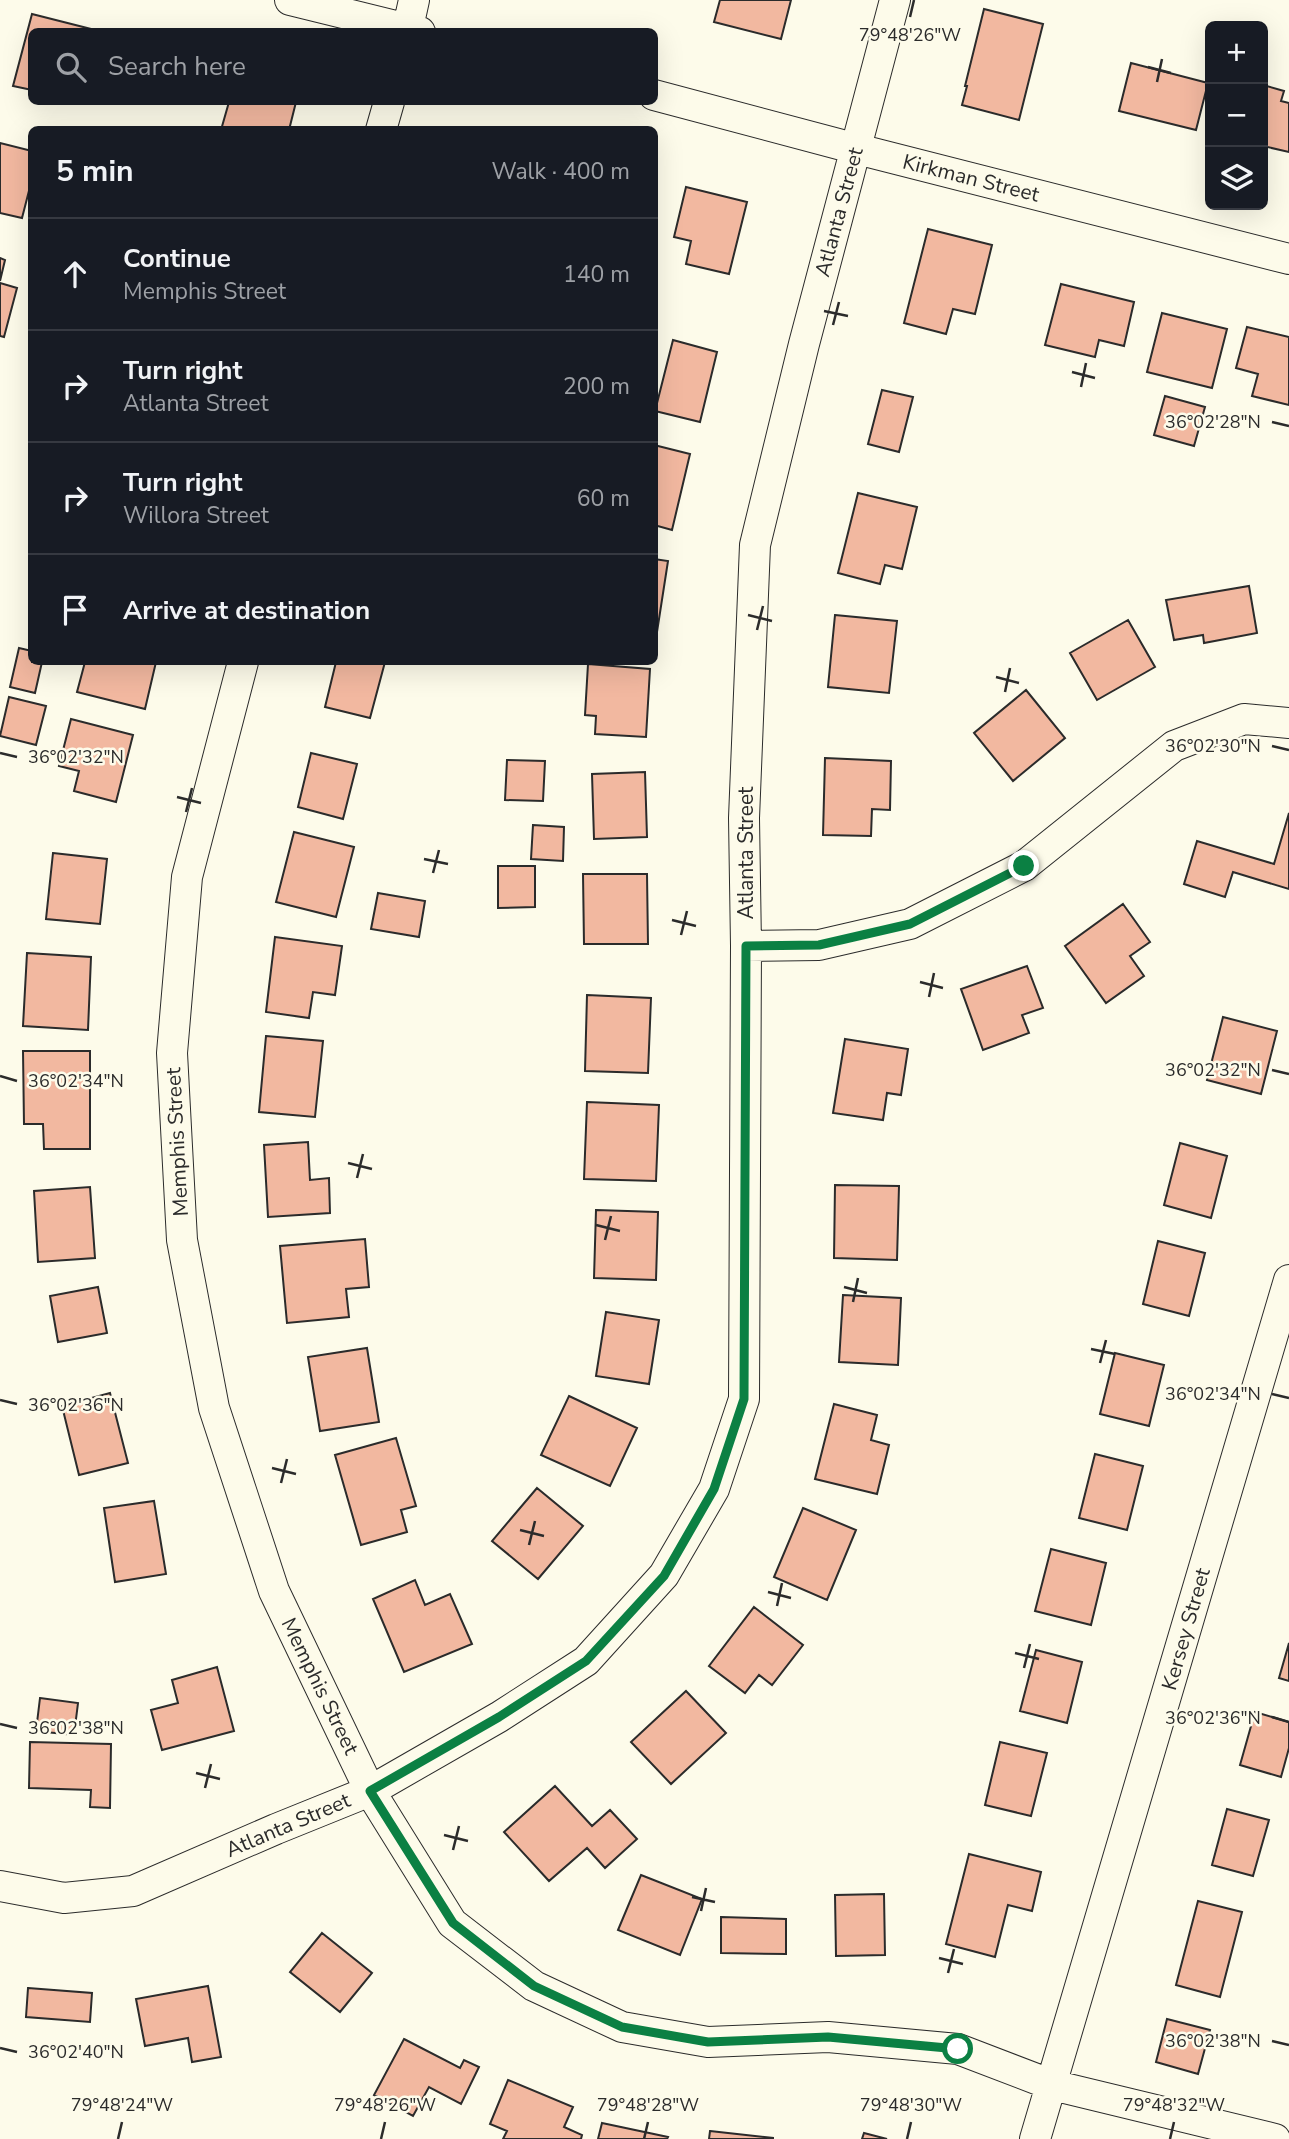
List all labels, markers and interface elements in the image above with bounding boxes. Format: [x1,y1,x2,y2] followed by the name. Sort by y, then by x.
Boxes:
[1205,21,1268,210] map controls
[1205,21,1268,84] button: +
[859,23,961,47] text: 79°48'26"W
[28,28,658,105] search box
[52,48,90,86] icon: search
[108,49,246,84] text: Search here
[1205,84,1268,147] button: −
[808,144,870,280] street label: Atlanta Street
[1205,147,1268,210] button: layers
[900,148,1043,209] street label: Kirkman Street
[56,151,134,192] text: 5 min
[491,156,630,187] text: Walk · 400 m
[123,241,231,276] text: Continue
[56,255,94,293] icon: ahead
[563,259,630,290] text: 140 m
[123,276,286,307] text: Memphis Street
[123,353,242,388] text: Turn right
[56,367,94,405] icon: right
[563,371,630,402] text: 200 m
[123,388,269,419] text: Atlanta Street
[1165,410,1261,434] text: 36°02'28"N
[123,465,242,500] text: Turn right
[56,479,94,517] icon: right
[577,483,630,514] text: 60 m
[123,500,269,531] text: Willora Street
[56,591,94,629] icon: arrive
[123,593,370,628] text: Arrive at destination
[1165,734,1261,758] text: 36°02'30"N
[28,745,124,769] text: 36°02'32"N
[732,786,760,919] street label: Atlanta Street
[1008,850,1039,881] route end
[1165,1058,1261,1082] text: 36°02'32"N
[159,1066,195,1217] street label: Memphis Street
[28,1069,124,1093] text: 36°02'34"N
[1165,1382,1261,1406] text: 36°02'34"N
[28,1393,124,1417] text: 36°02'36"N
[1155,1564,1217,1693] street label: Kersey Street
[275,1613,366,1760] street label: Memphis Street
[1165,1706,1261,1730] text: 36°02'36"N
[28,1716,124,1740] text: 36°02'38"N
[221,1786,355,1864] street label: Atlanta Street
[1165,2029,1261,2053] text: 36°02'38"N
[942,2033,973,2064] route start
[28,2040,124,2064] text: 36°02'40"N
[71,2093,173,2117] text: 79°48'24"W
[334,2093,436,2117] text: 79°48'26"W
[597,2093,699,2117] text: 79°48'28"W
[860,2093,962,2117] text: 79°48'30"W
[1123,2093,1225,2117] text: 79°48'32"W

